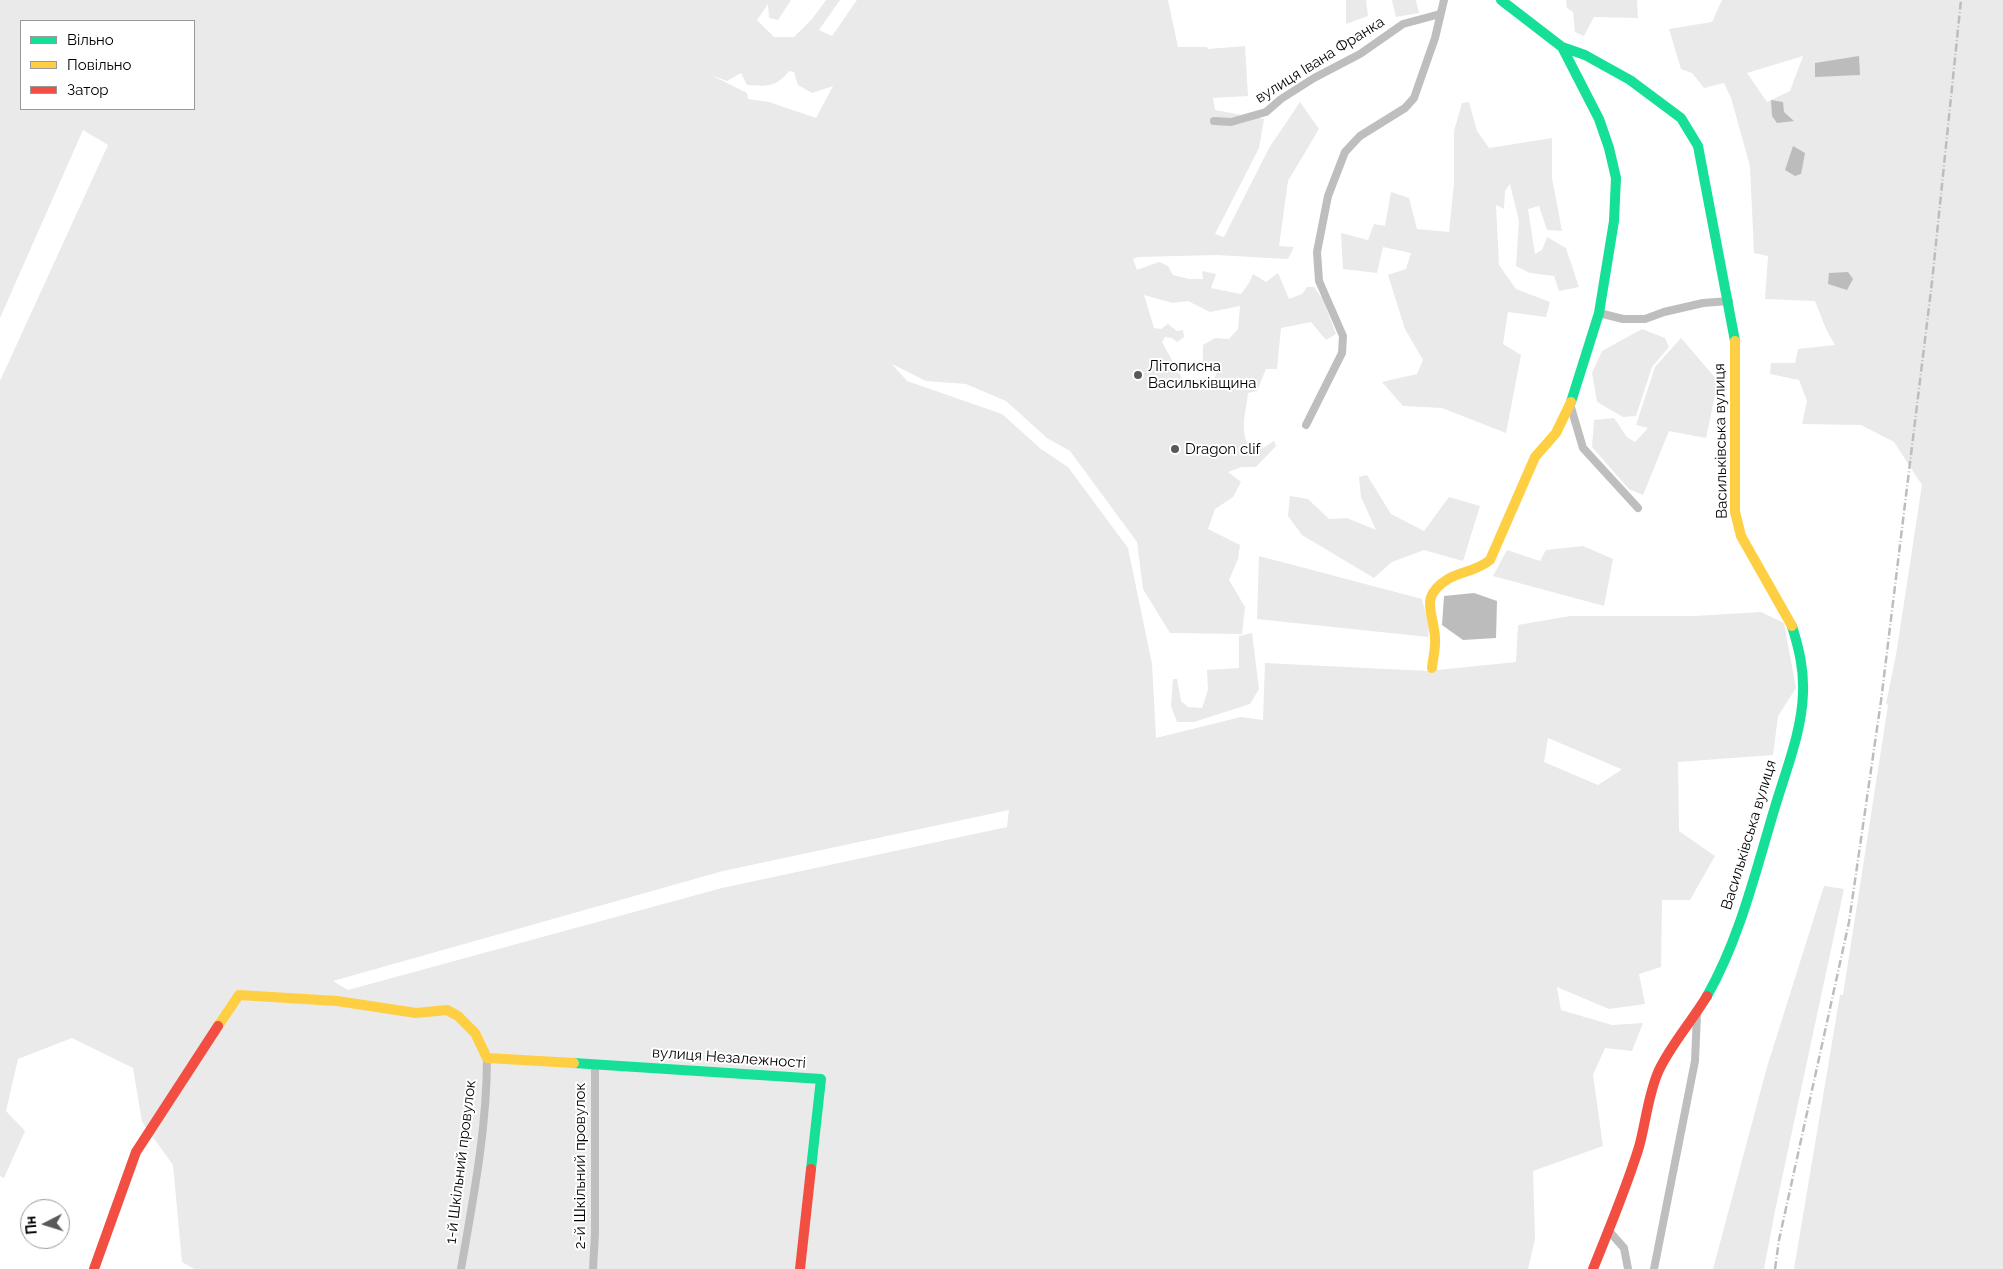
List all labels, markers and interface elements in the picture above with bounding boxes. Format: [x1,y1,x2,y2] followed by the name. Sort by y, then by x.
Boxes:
[1252,13,1388,107] street label: вулиця Івана Франка
[20,20,195,110] legend
[67,31,114,49] text: Вільно
[67,56,131,74] text: Повільно
[67,81,109,99] text: Затор
[1148,357,1256,392] place label: Літописна Васильківщина
[1711,363,1731,519] street label: Васильківська вулиця
[1132,369,1144,381] marker: Літописна Васильківщина
[1185,440,1260,458] place label: Dragon clif
[1169,443,1181,455] marker: Dragon clif
[1718,758,1780,912] street label: Васильківська вулиця
[651,1044,807,1072] street label: вулиця Незалежності
[442,1079,480,1245] street label: 1-й Шкільний провулок
[571,1083,589,1249] street label: 2-й Шкільний провулок
[20,1199,70,1249] north arrow
[22,1215,40,1235] text: Пн

